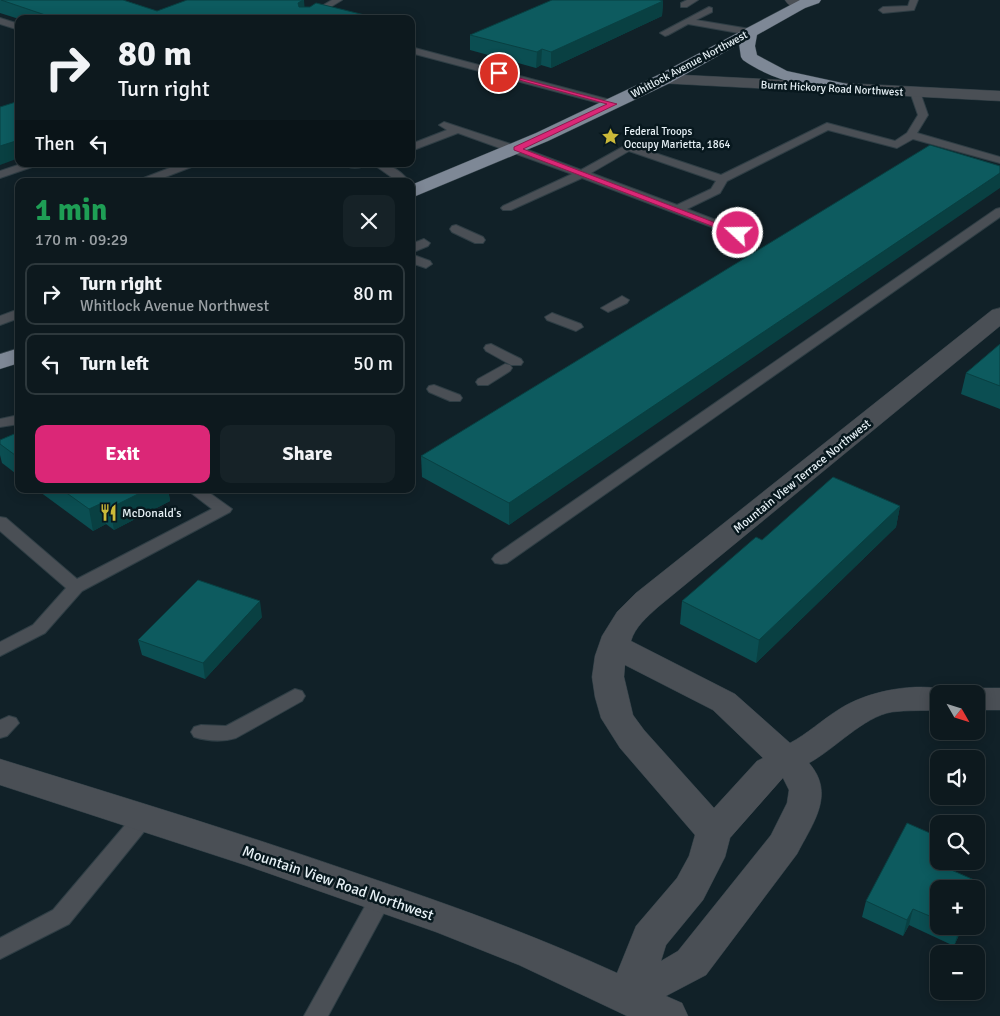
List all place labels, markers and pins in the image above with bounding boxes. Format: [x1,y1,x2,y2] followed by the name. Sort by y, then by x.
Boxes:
[478,52,520,94] pin
[624,125,731,151] place label: Federal Troops Occupy Marietta, 1864
[600,127,620,147] place icon: Federal Troops Occupy Marietta, 1864
[98,503,118,523] restaurant icon: McDonald's
[122,506,182,521] place label: McDonald's

